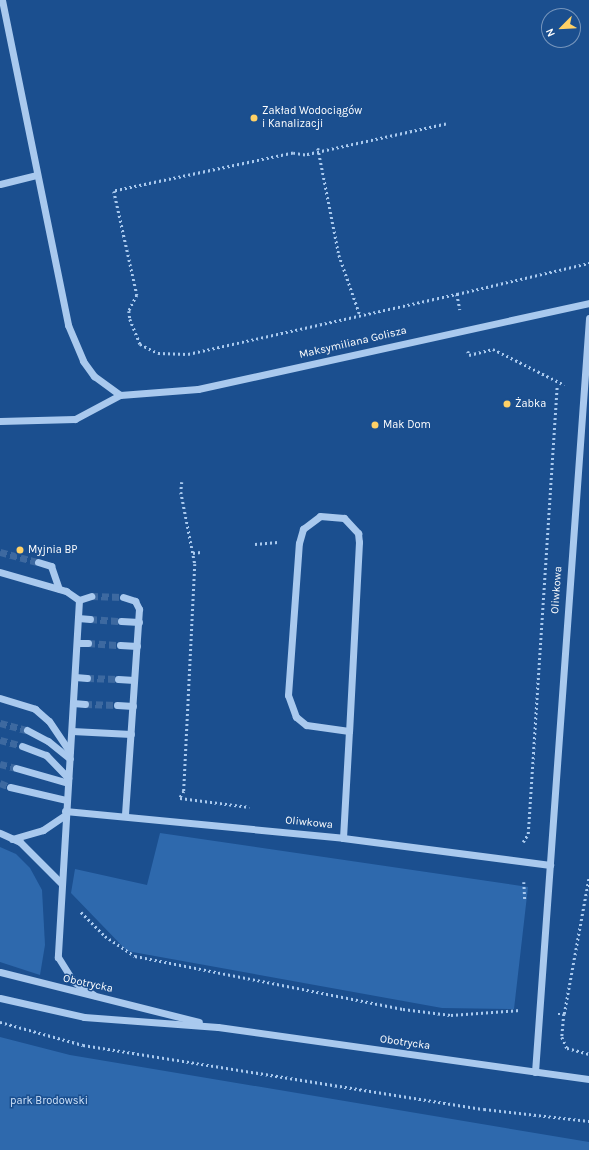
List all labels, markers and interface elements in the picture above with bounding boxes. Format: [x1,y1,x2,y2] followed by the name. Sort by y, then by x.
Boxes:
[541,8,581,48] north arrow
[543,26,558,39] text: N
[262,105,362,131] place label: Zakład Wodociągów i Kanalizacji
[249,113,259,123] marker: Zakład Wodociągów i Kanalizacji
[298,324,408,362] street label: Maksymiliana Golisza
[515,397,546,411] place label: Żabka
[502,399,512,409] marker: Żabka
[383,418,431,432] place label: Mak Dom
[370,420,380,430] marker: Mak Dom
[28,543,77,557] place label: Myjnia BP
[15,545,25,555] marker: Myjnia BP
[549,566,565,614] street label: Oliwkowa
[285,814,333,832] street label: Oliwkowa
[62,972,114,996] street label: Obotrycka
[379,1033,431,1053] street label: Obotrycka
[10,1094,88,1108] park label: park Brodowski

